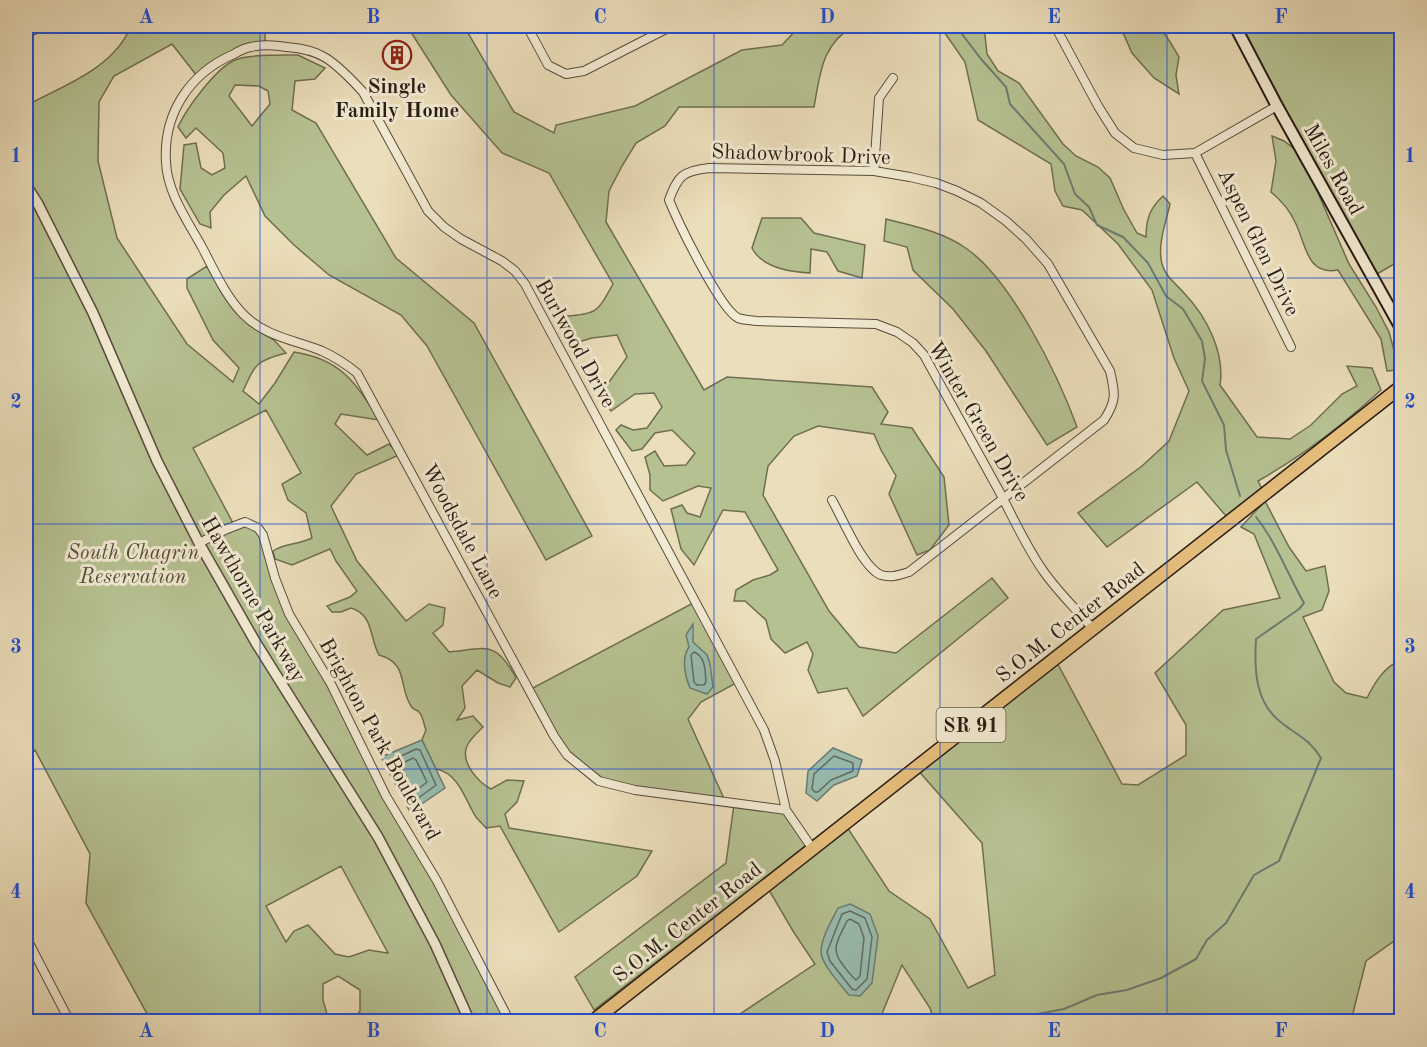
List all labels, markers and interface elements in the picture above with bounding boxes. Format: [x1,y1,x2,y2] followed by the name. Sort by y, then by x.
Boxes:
[138,8,154,28] text: A
[366,8,380,28] text: B
[593,8,607,28] text: C
[819,8,835,28] text: D
[1047,8,1061,28] text: E
[1274,8,1288,28] text: F
[381,39,413,71] building icon: Single Family Home
[334,77,460,122] place label: Single Family Home
[1299,121,1366,219] street label: Miles Road
[711,142,891,169] street label: Shadowbrook Drive
[10,147,22,167] text: 1
[1404,147,1416,167] text: 1
[1213,166,1302,320] street label: Aspen Glen Drive
[531,276,619,412] street label: Burlwood Drive
[923,338,1032,505] street label: Winter Green Drive
[10,393,22,413] text: 2
[1404,393,1416,413] text: 2
[417,461,506,603] street label: Woodsdale Lane
[197,513,309,686] street label: Hawthorne Parkway
[67,543,199,588] park label: South Chagrin Reservation
[993,559,1149,688] street label: S.O.M. Center Road
[314,635,443,844] street label: Brighton Park Boulevard
[10,638,22,658] text: 3
[1404,638,1416,658] text: 3
[936,708,1006,742] road number: SR 91
[610,859,766,988] street label: S.O.M. Center Road
[10,883,22,903] text: 4
[1404,883,1416,903] text: 4
[138,1022,154,1042] text: A
[366,1022,380,1042] text: B
[593,1022,607,1042] text: C
[819,1022,835,1042] text: D
[1047,1022,1061,1042] text: E
[1274,1022,1288,1042] text: F

